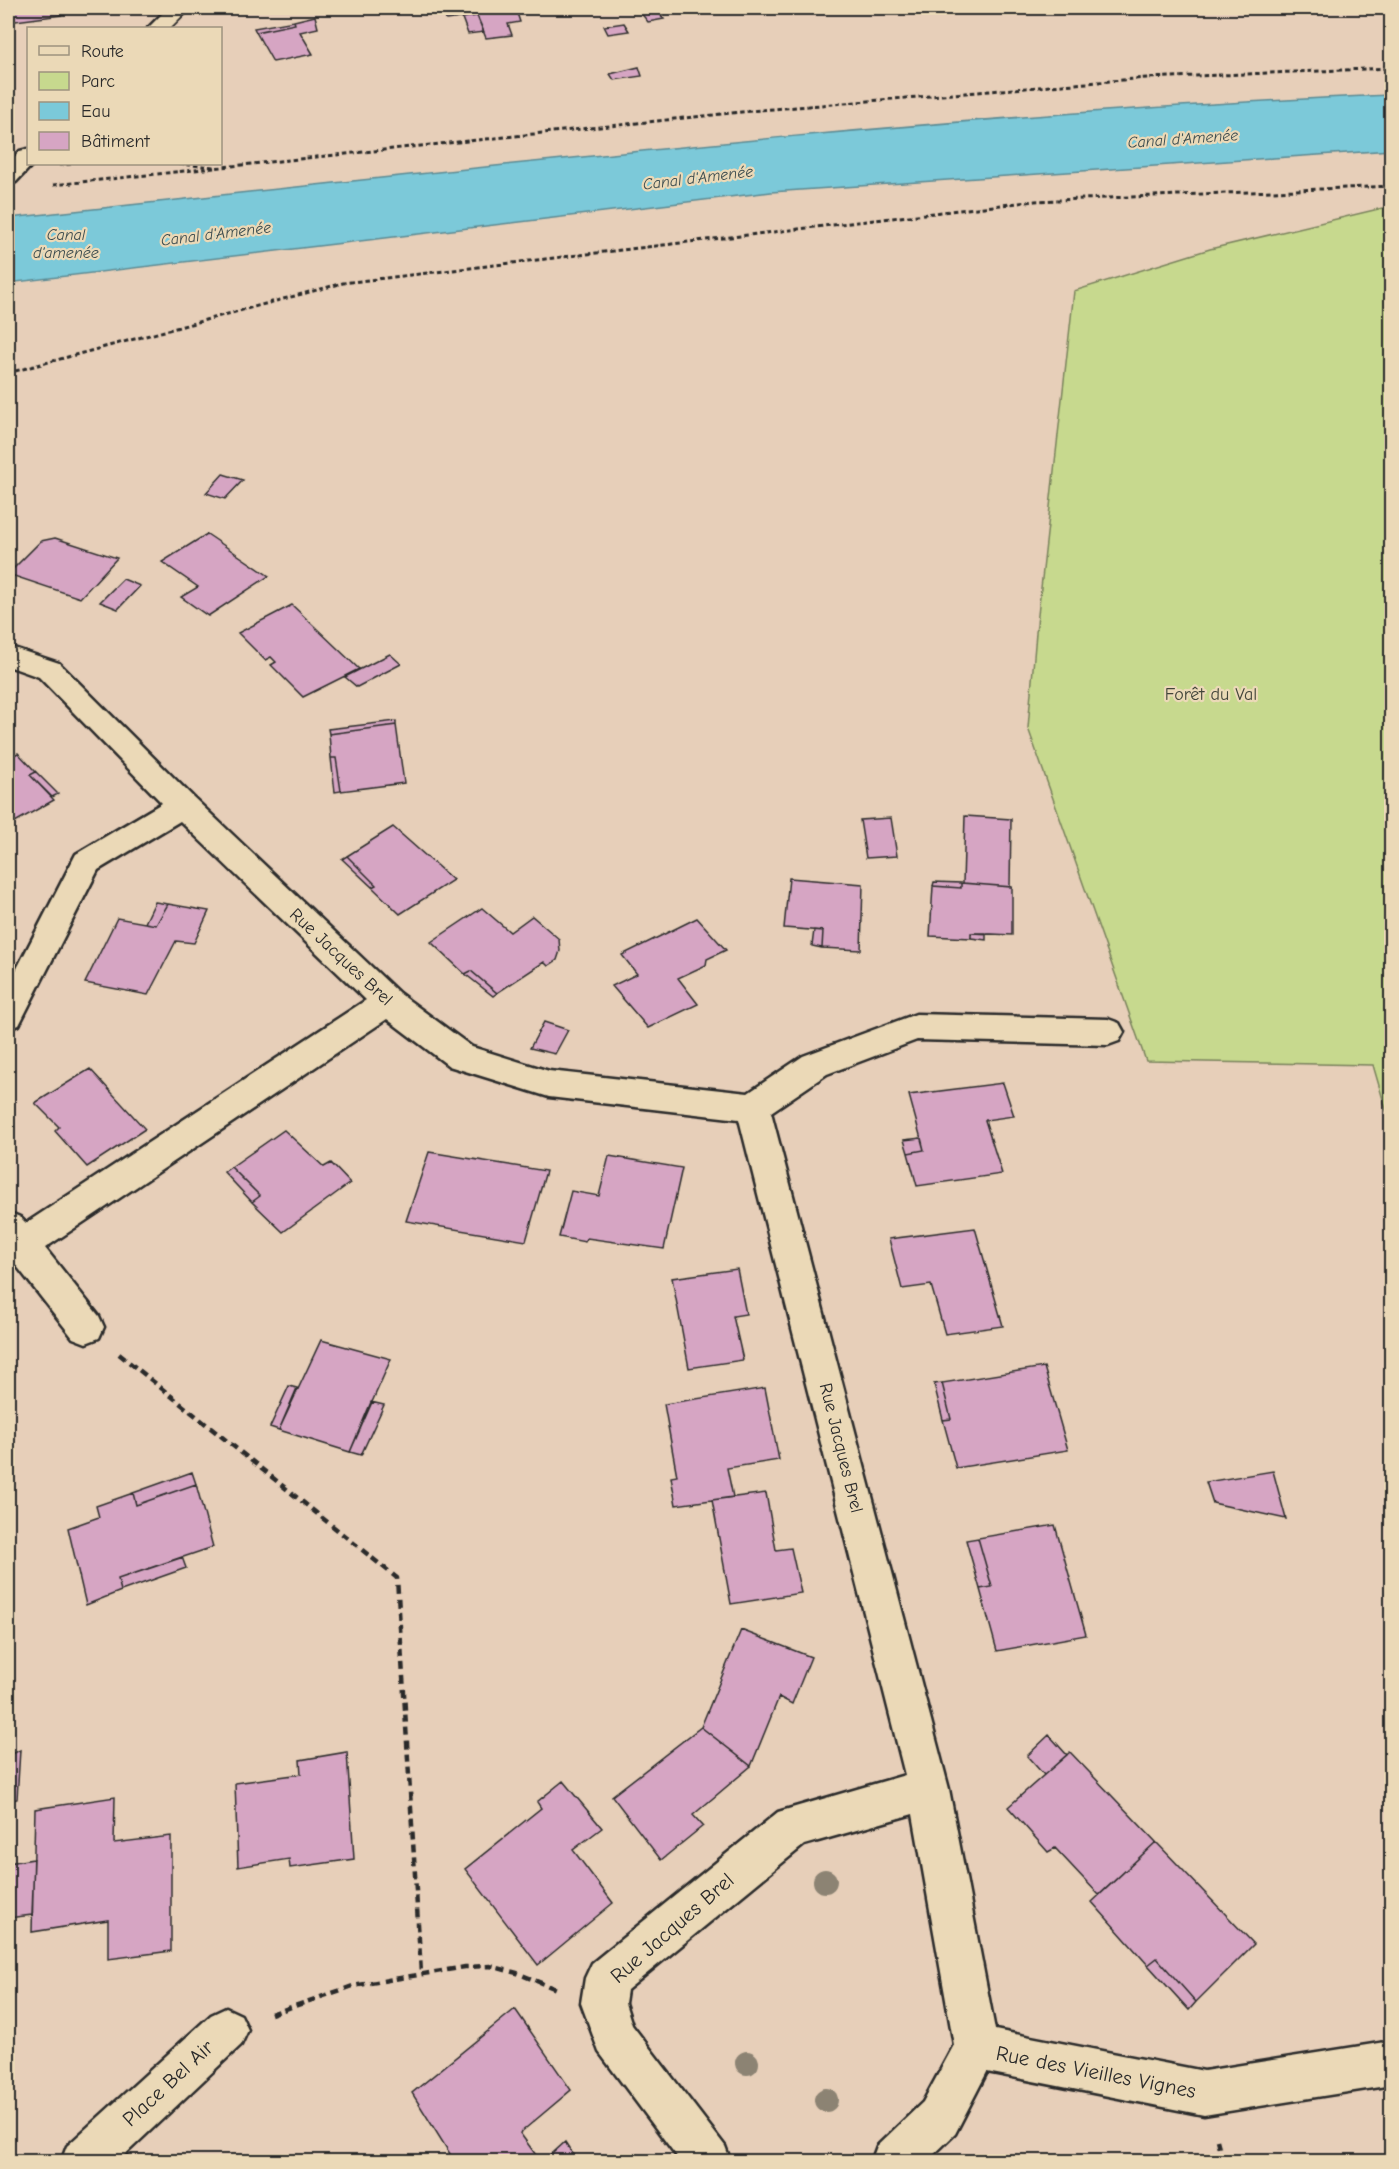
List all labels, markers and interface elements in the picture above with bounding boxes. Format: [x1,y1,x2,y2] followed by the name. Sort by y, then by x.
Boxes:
[27,27,222,165] legend
[81,41,124,62] text: Route
[81,71,115,92] text: Parc
[81,101,110,122] text: Eau
[1127,126,1239,152] water label: Canal d'Amenée
[81,131,151,152] text: Bâtiment
[642,162,754,194] water label: Canal d'Amenée
[160,218,272,250] water label: Canal d'Amenée
[33,226,99,262] water label: Canal d'amenée
[1165,684,1257,705] park label: Forêt du Val
[285,904,397,1010] street label: Rue Jacques Brel
[815,1381,867,1515] street label: Rue Jacques Brel
[606,1868,738,1988] street label: Rue Jacques Brel
[118,2034,219,2131] street label: Place Bel Air
[994,2041,1198,2103] street label: Rue des Vieilles Vignes

